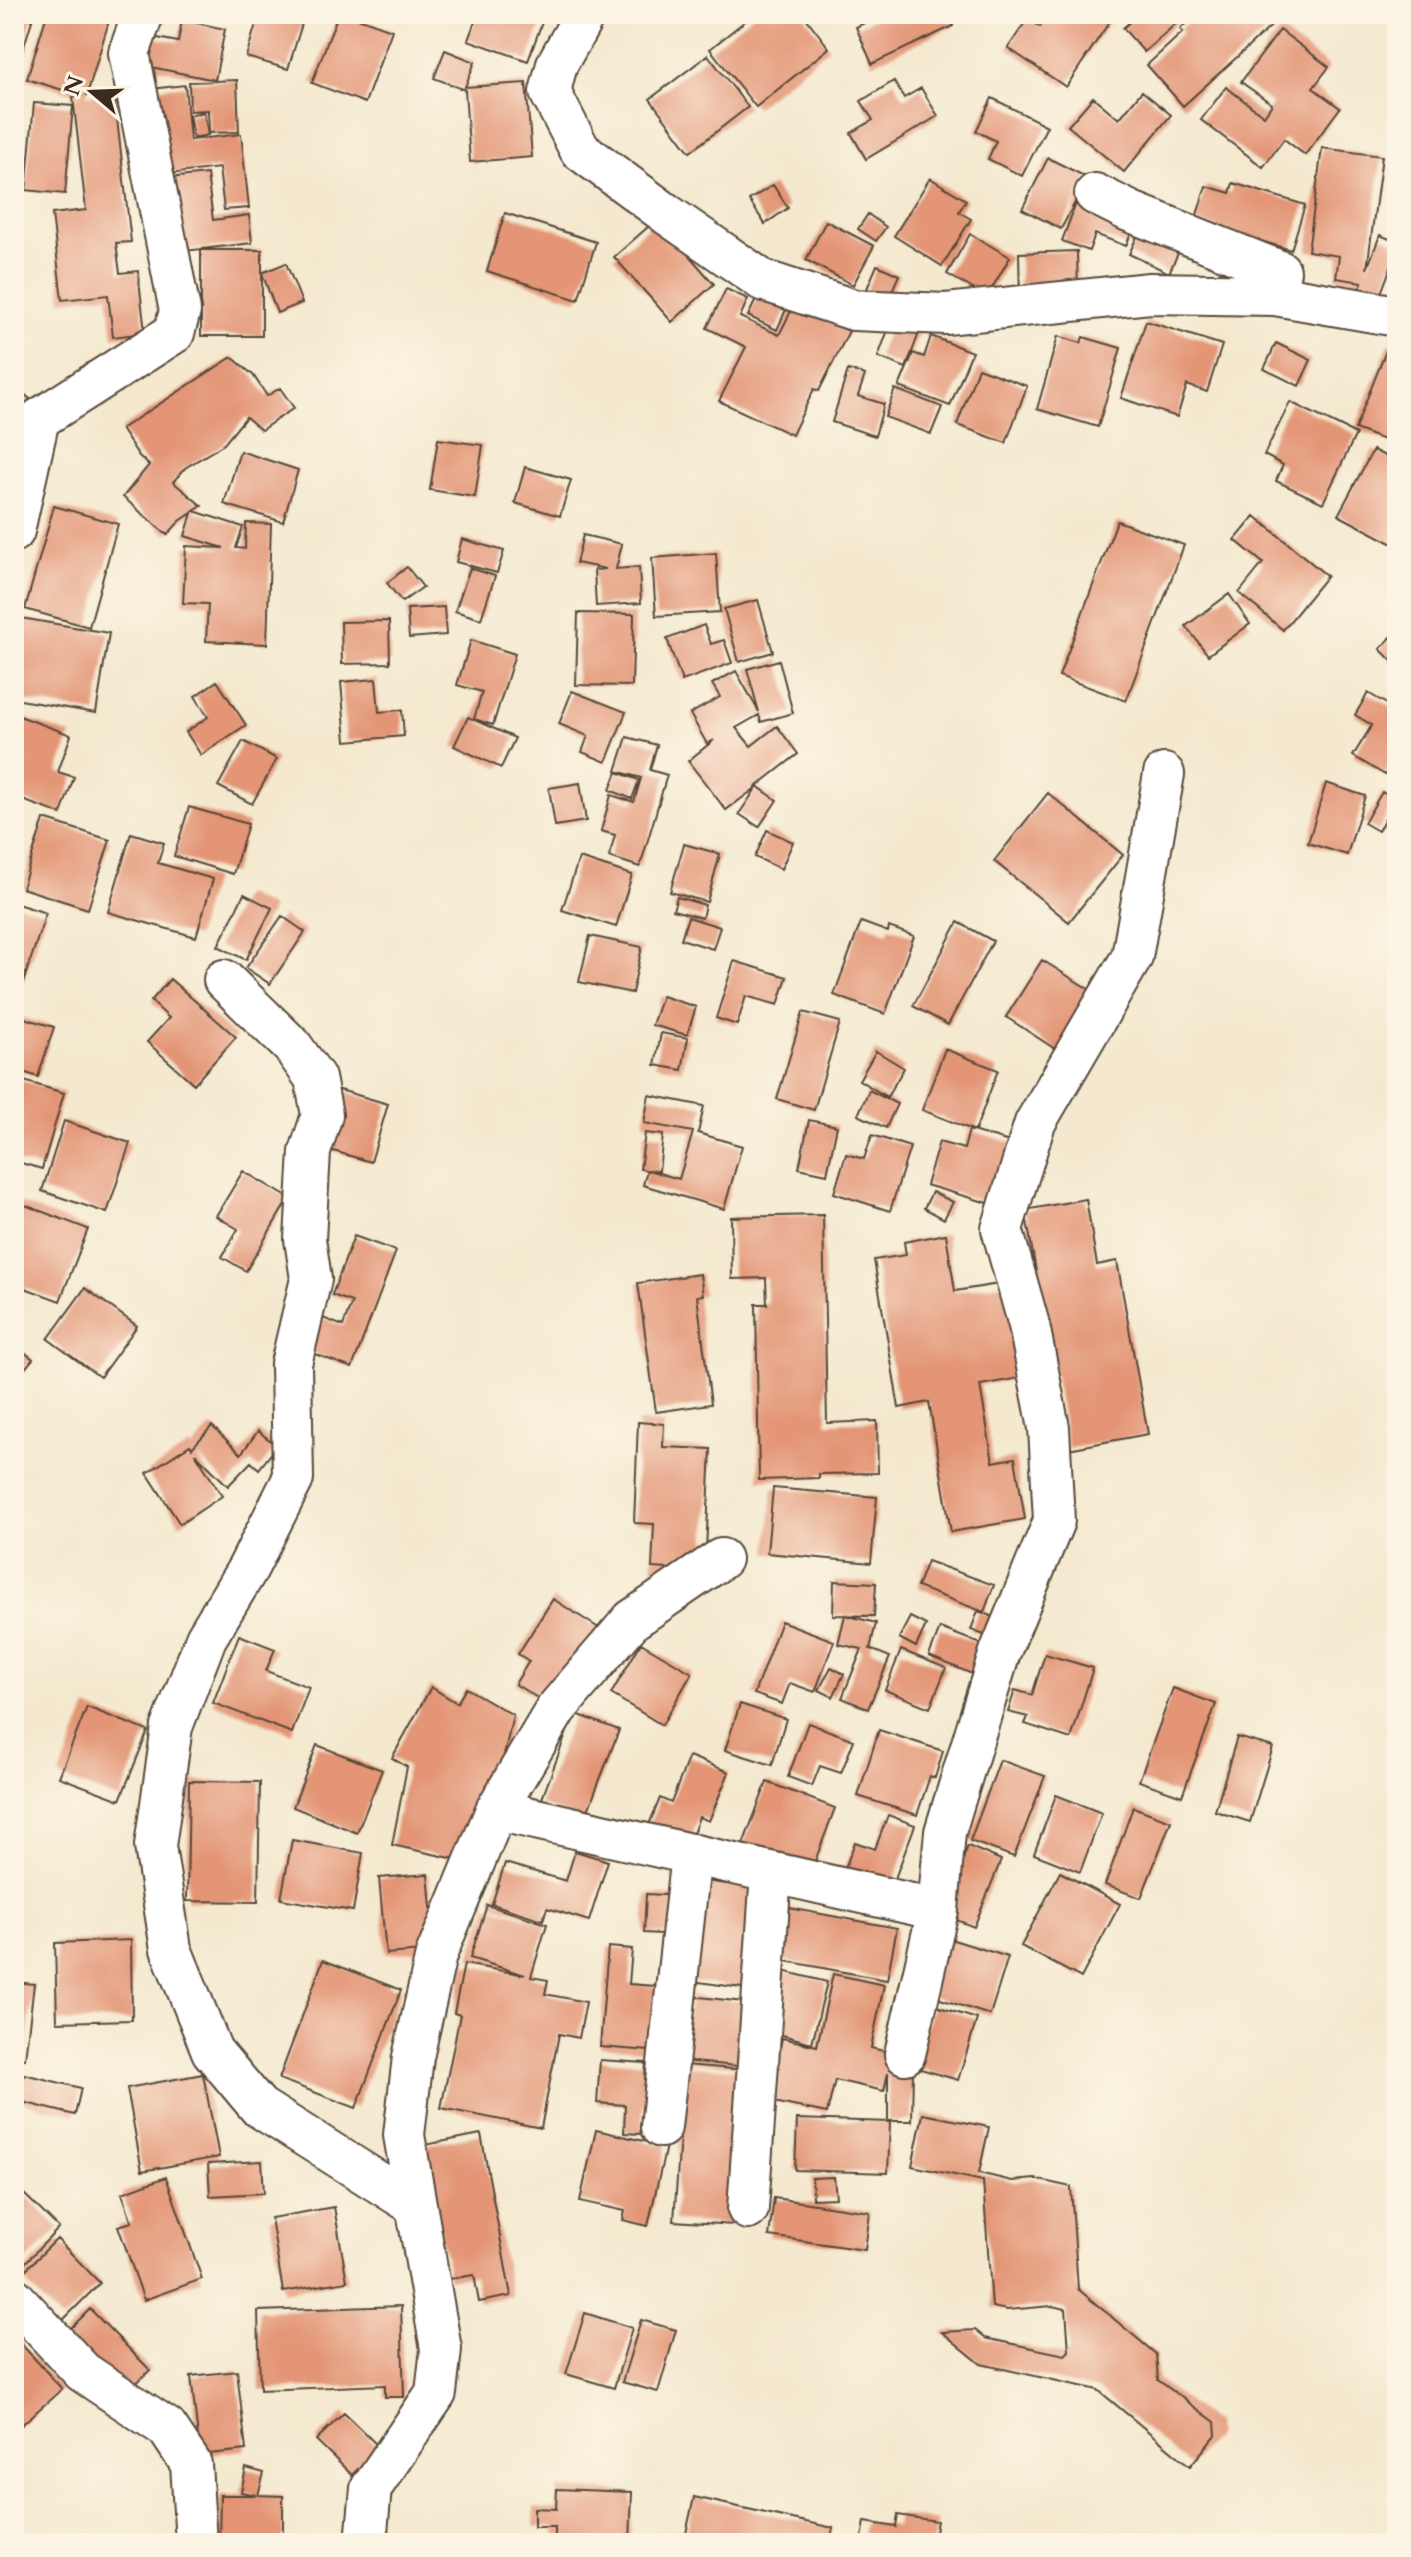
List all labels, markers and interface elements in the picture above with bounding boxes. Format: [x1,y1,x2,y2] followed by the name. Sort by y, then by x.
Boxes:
[52,52,132,132] north arrow
[57,72,91,100] text: N

